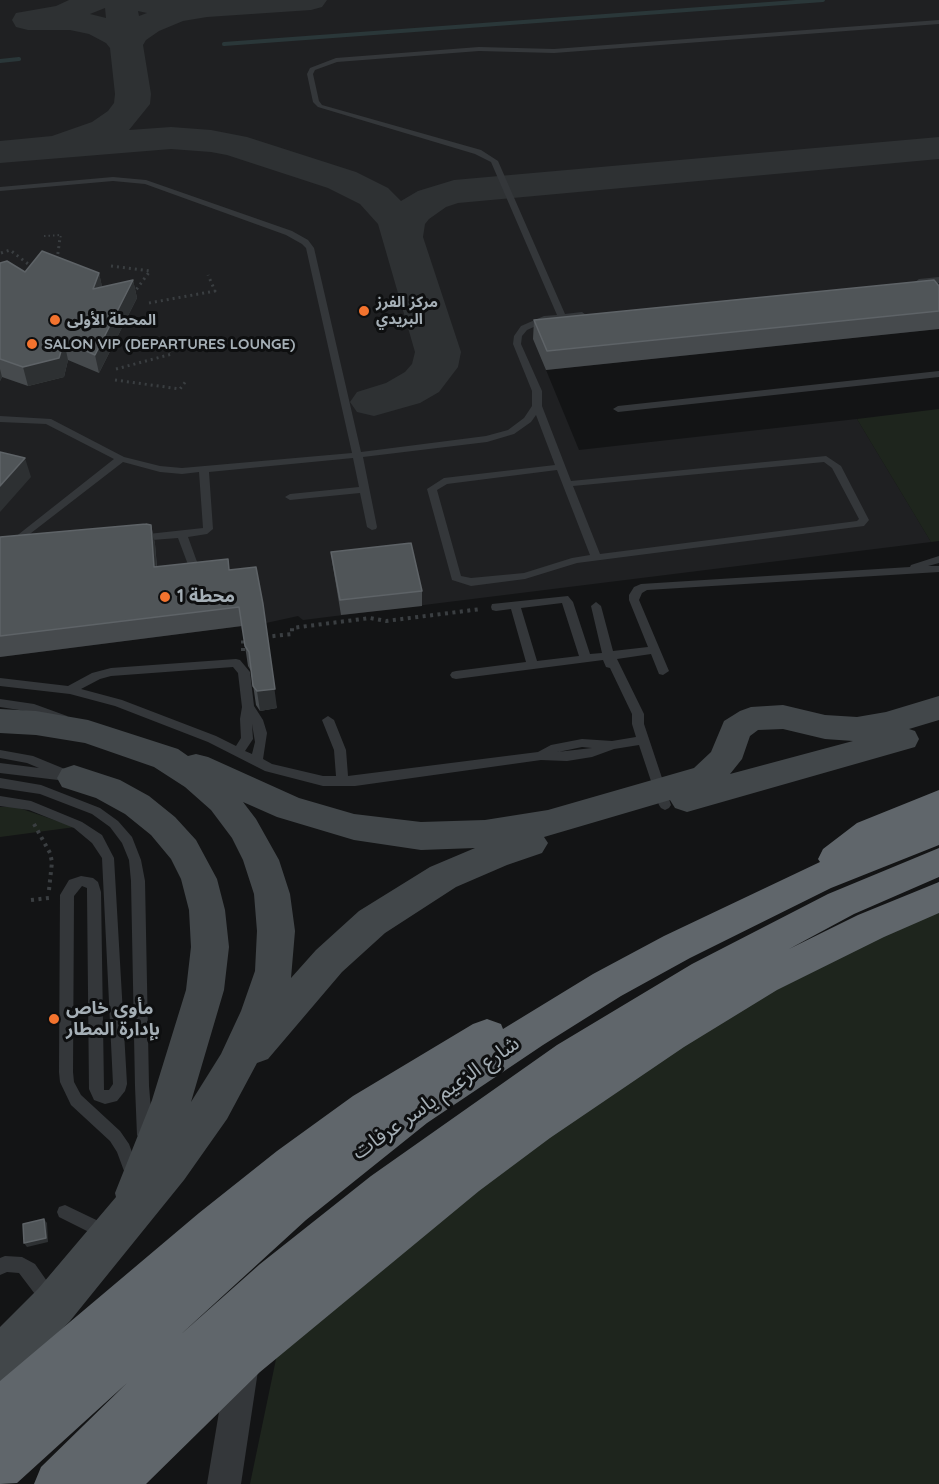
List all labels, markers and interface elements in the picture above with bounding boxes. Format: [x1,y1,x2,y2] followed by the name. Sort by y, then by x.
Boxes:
[376,293,438,328] place label: مركز الفرز البريدي
[357,304,371,318] marker: مركز الفرز البريدي
[67,311,156,329] place label: المحطة الأولى
[48,313,62,327] marker: المحطة الأولى
[44,335,295,353] place label: SALON VIP (DEPARTURES LOUNGE)
[25,337,39,351] marker: SALON VIP (DEPARTURES LOUNGE)
[177,586,235,608] place label: محطة 1
[158,590,172,604] marker: محطة 1
[66,998,160,1040] place label: مأوى خاص بإدارة المطار
[47,1012,61,1026] marker: مأوى خاص بإدارة المطار
[348,1031,524,1165] street label: شارع الزعيم ياسر عرفات

